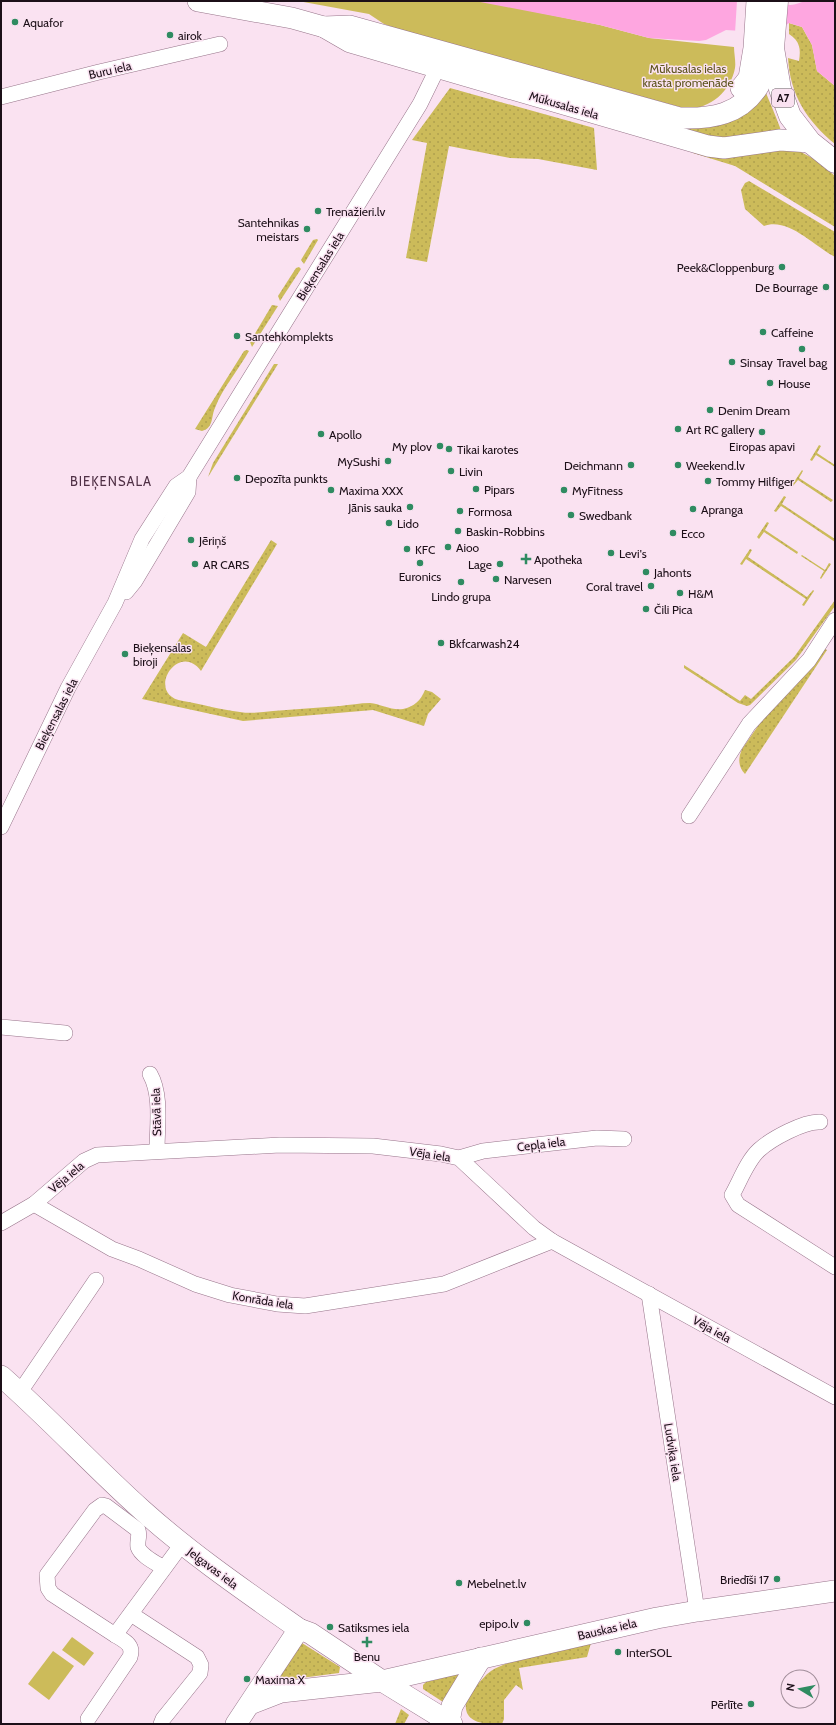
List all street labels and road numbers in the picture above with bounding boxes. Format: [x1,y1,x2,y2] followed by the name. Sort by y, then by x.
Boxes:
[87,58,133,82] street label: Buru iela
[527,88,601,122] street label: Mūkusalas iela
[772,89,794,107] road number: A7
[293,229,348,304] street label: Bieķensalas iela
[32,676,81,753] street label: Bieķensalas iela
[148,1087,164,1136] street label: Stāvā iela
[516,1134,566,1155] street label: Cepļa iela
[408,1143,452,1165] street label: Vēja iela
[45,1158,87,1196] street label: Vēja iela
[231,1288,295,1312] street label: Konrāda iela
[690,1312,734,1346] street label: Vēja iela
[660,1422,685,1482] street label: Ludviķa iela
[184,1543,242,1592] street label: Jelgavas iela
[576,1615,638,1643] street label: Bauskas iela

